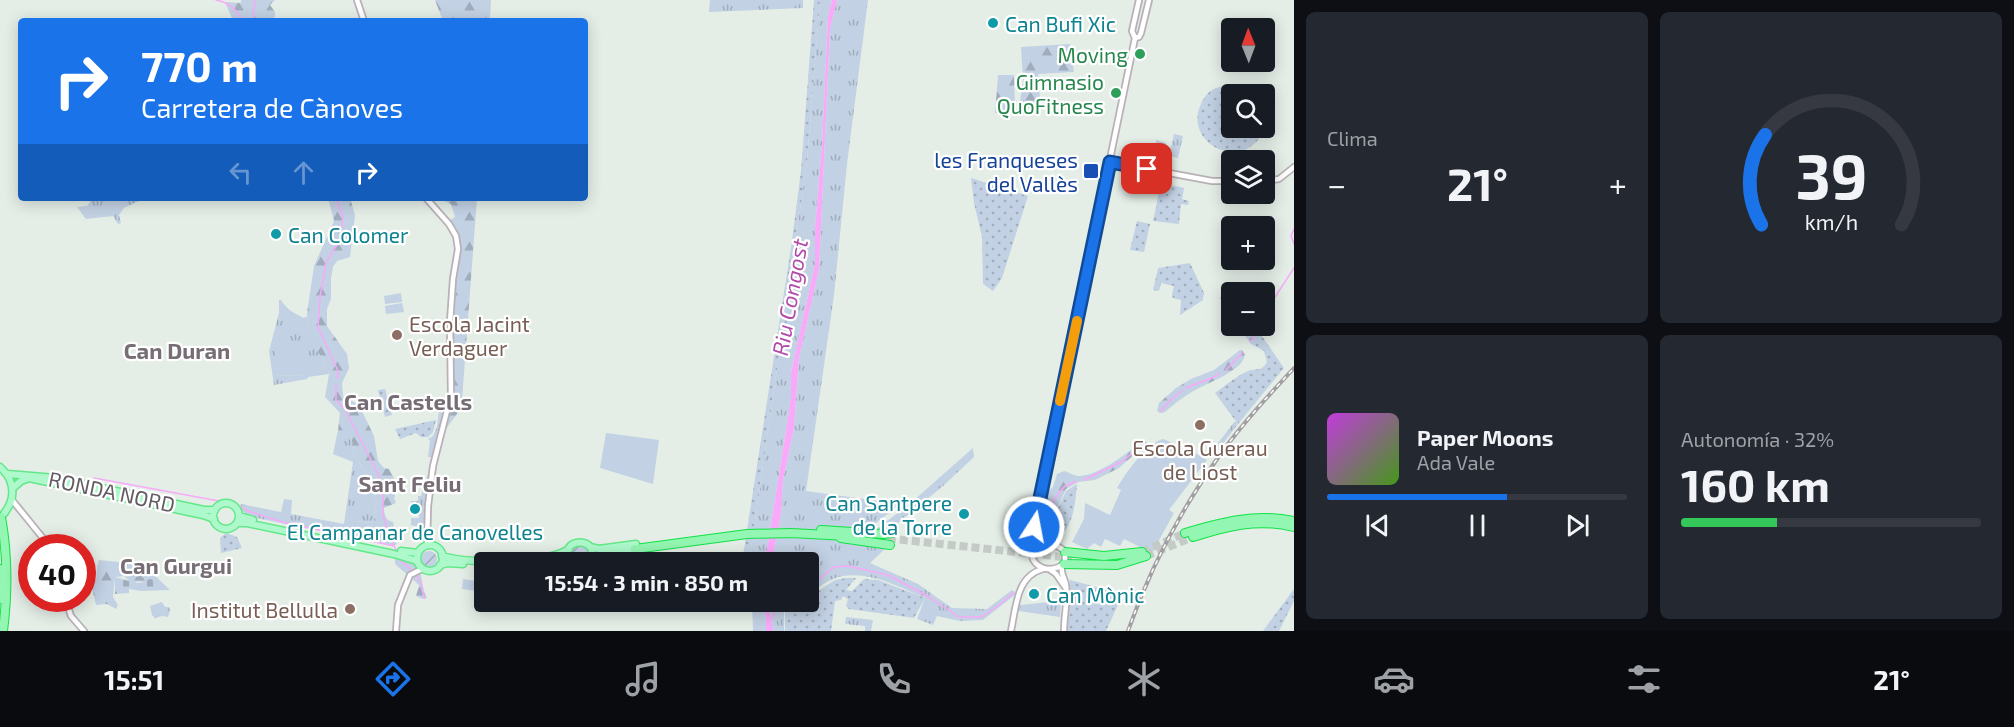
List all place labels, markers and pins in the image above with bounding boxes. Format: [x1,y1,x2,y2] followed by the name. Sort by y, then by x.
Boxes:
[1005,11,1116,36] place label: Can Bufi Xic
[986,16,1000,30] marker: Can Bufi Xic
[1058,42,1128,67] place label: Moving
[1133,47,1147,61] marker: Moving
[997,69,1104,119] place label: Gimnasio QuoFitness
[1109,86,1123,100] marker: Gimnasio QuoFitness
[1121,143,1172,194] pin
[934,147,1078,196] place label: les Franqueses del Vallès
[1082,162,1100,180] marker: les Franqueses del Vallès
[288,222,409,247] place label: Can Colomer
[269,227,283,241] marker: Can Colomer
[409,311,530,360] place label: Escola Jacint Verdaguer
[390,328,404,342] marker: Escola Jacint Verdaguer
[1193,418,1207,432] marker: Escola Guerau de Liost
[1132,435,1268,484] place label: Escola Guerau de Liost
[825,490,952,539] place label: Can Santpere de la Torre
[408,502,422,516] marker: El Campanar de Canovelles
[957,507,971,521] marker: Can Santpere de la Torre
[287,519,543,544] place label: El Campanar de Canovelles
[1046,582,1144,607] place label: Can Mònic
[1027,587,1041,601] marker: Can Mònic
[191,597,338,622] place label: Institut Bellulla
[343,602,357,616] marker: Institut Bellulla

